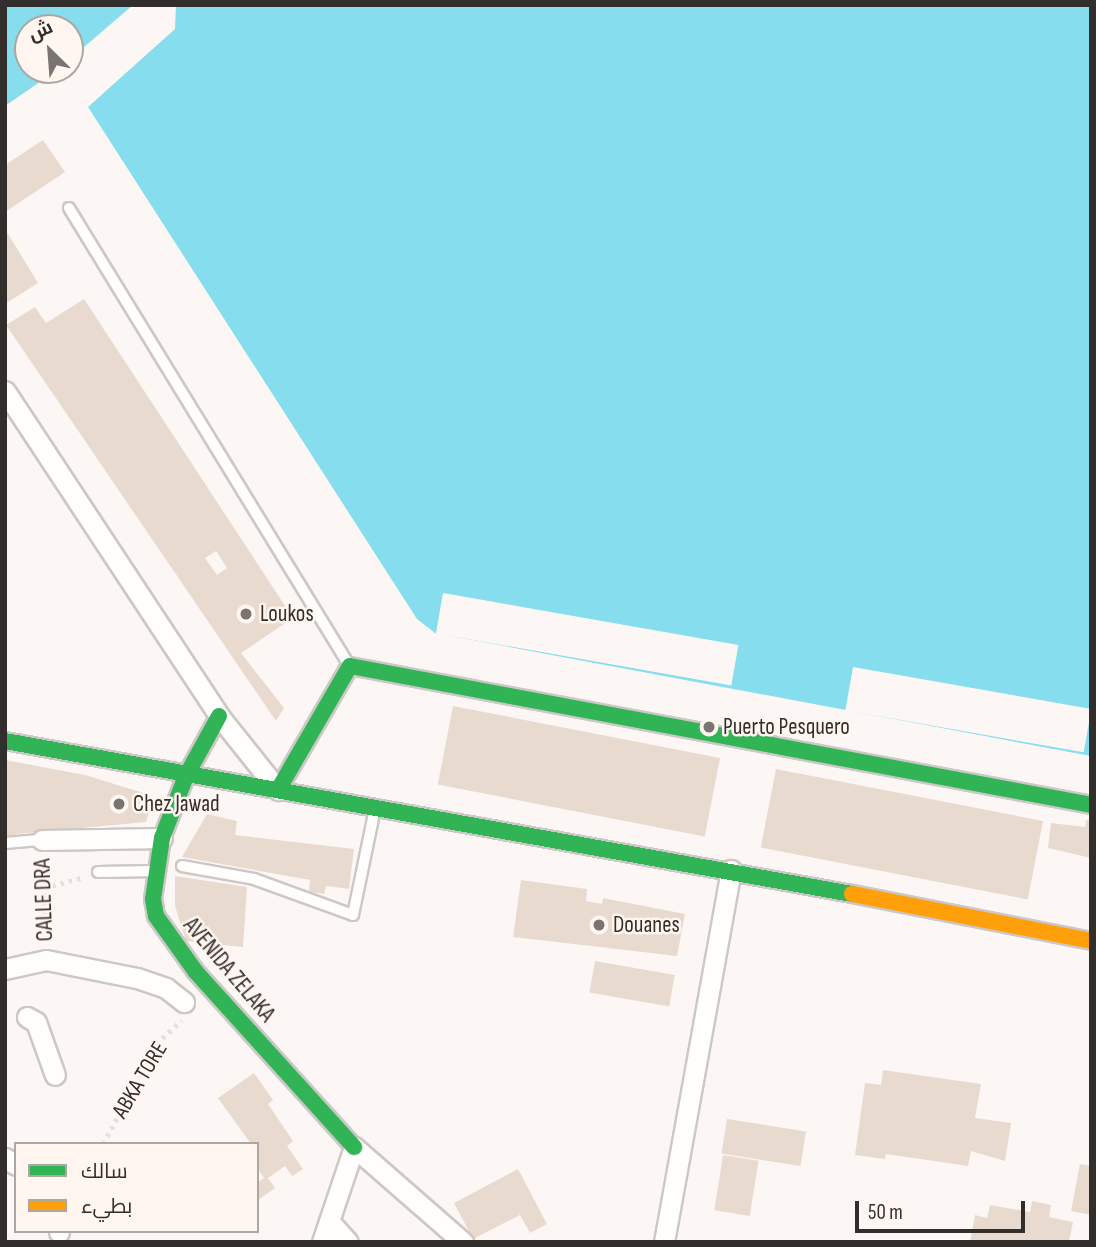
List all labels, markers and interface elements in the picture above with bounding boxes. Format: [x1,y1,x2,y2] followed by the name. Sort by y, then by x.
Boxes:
[14,14,84,84] north arrow
[25,16,57,47] text: ش
[260,600,314,628] place label: Loukos
[238,606,254,622] marker: Loukos
[723,713,850,741] place label: Puerto Pesquero
[701,719,717,735] marker: Puerto Pesquero
[133,790,220,818] place label: Chez Jawad
[111,796,127,812] marker: Chez Jawad
[29,858,59,942] street label: CALLE DRA
[613,911,680,939] place label: Douanes
[177,912,281,1028] street label: AVENIDA ZELAKA
[591,917,607,933] marker: Douanes
[106,1037,174,1123] street label: ABKA TORE
[14,1142,259,1233] legend
[81,1159,128,1184] text: سالك
[858,1188,1028,1232] scale bar
[81,1194,132,1219] text: بطيء
[868,1200,903,1225] text: 50 m

